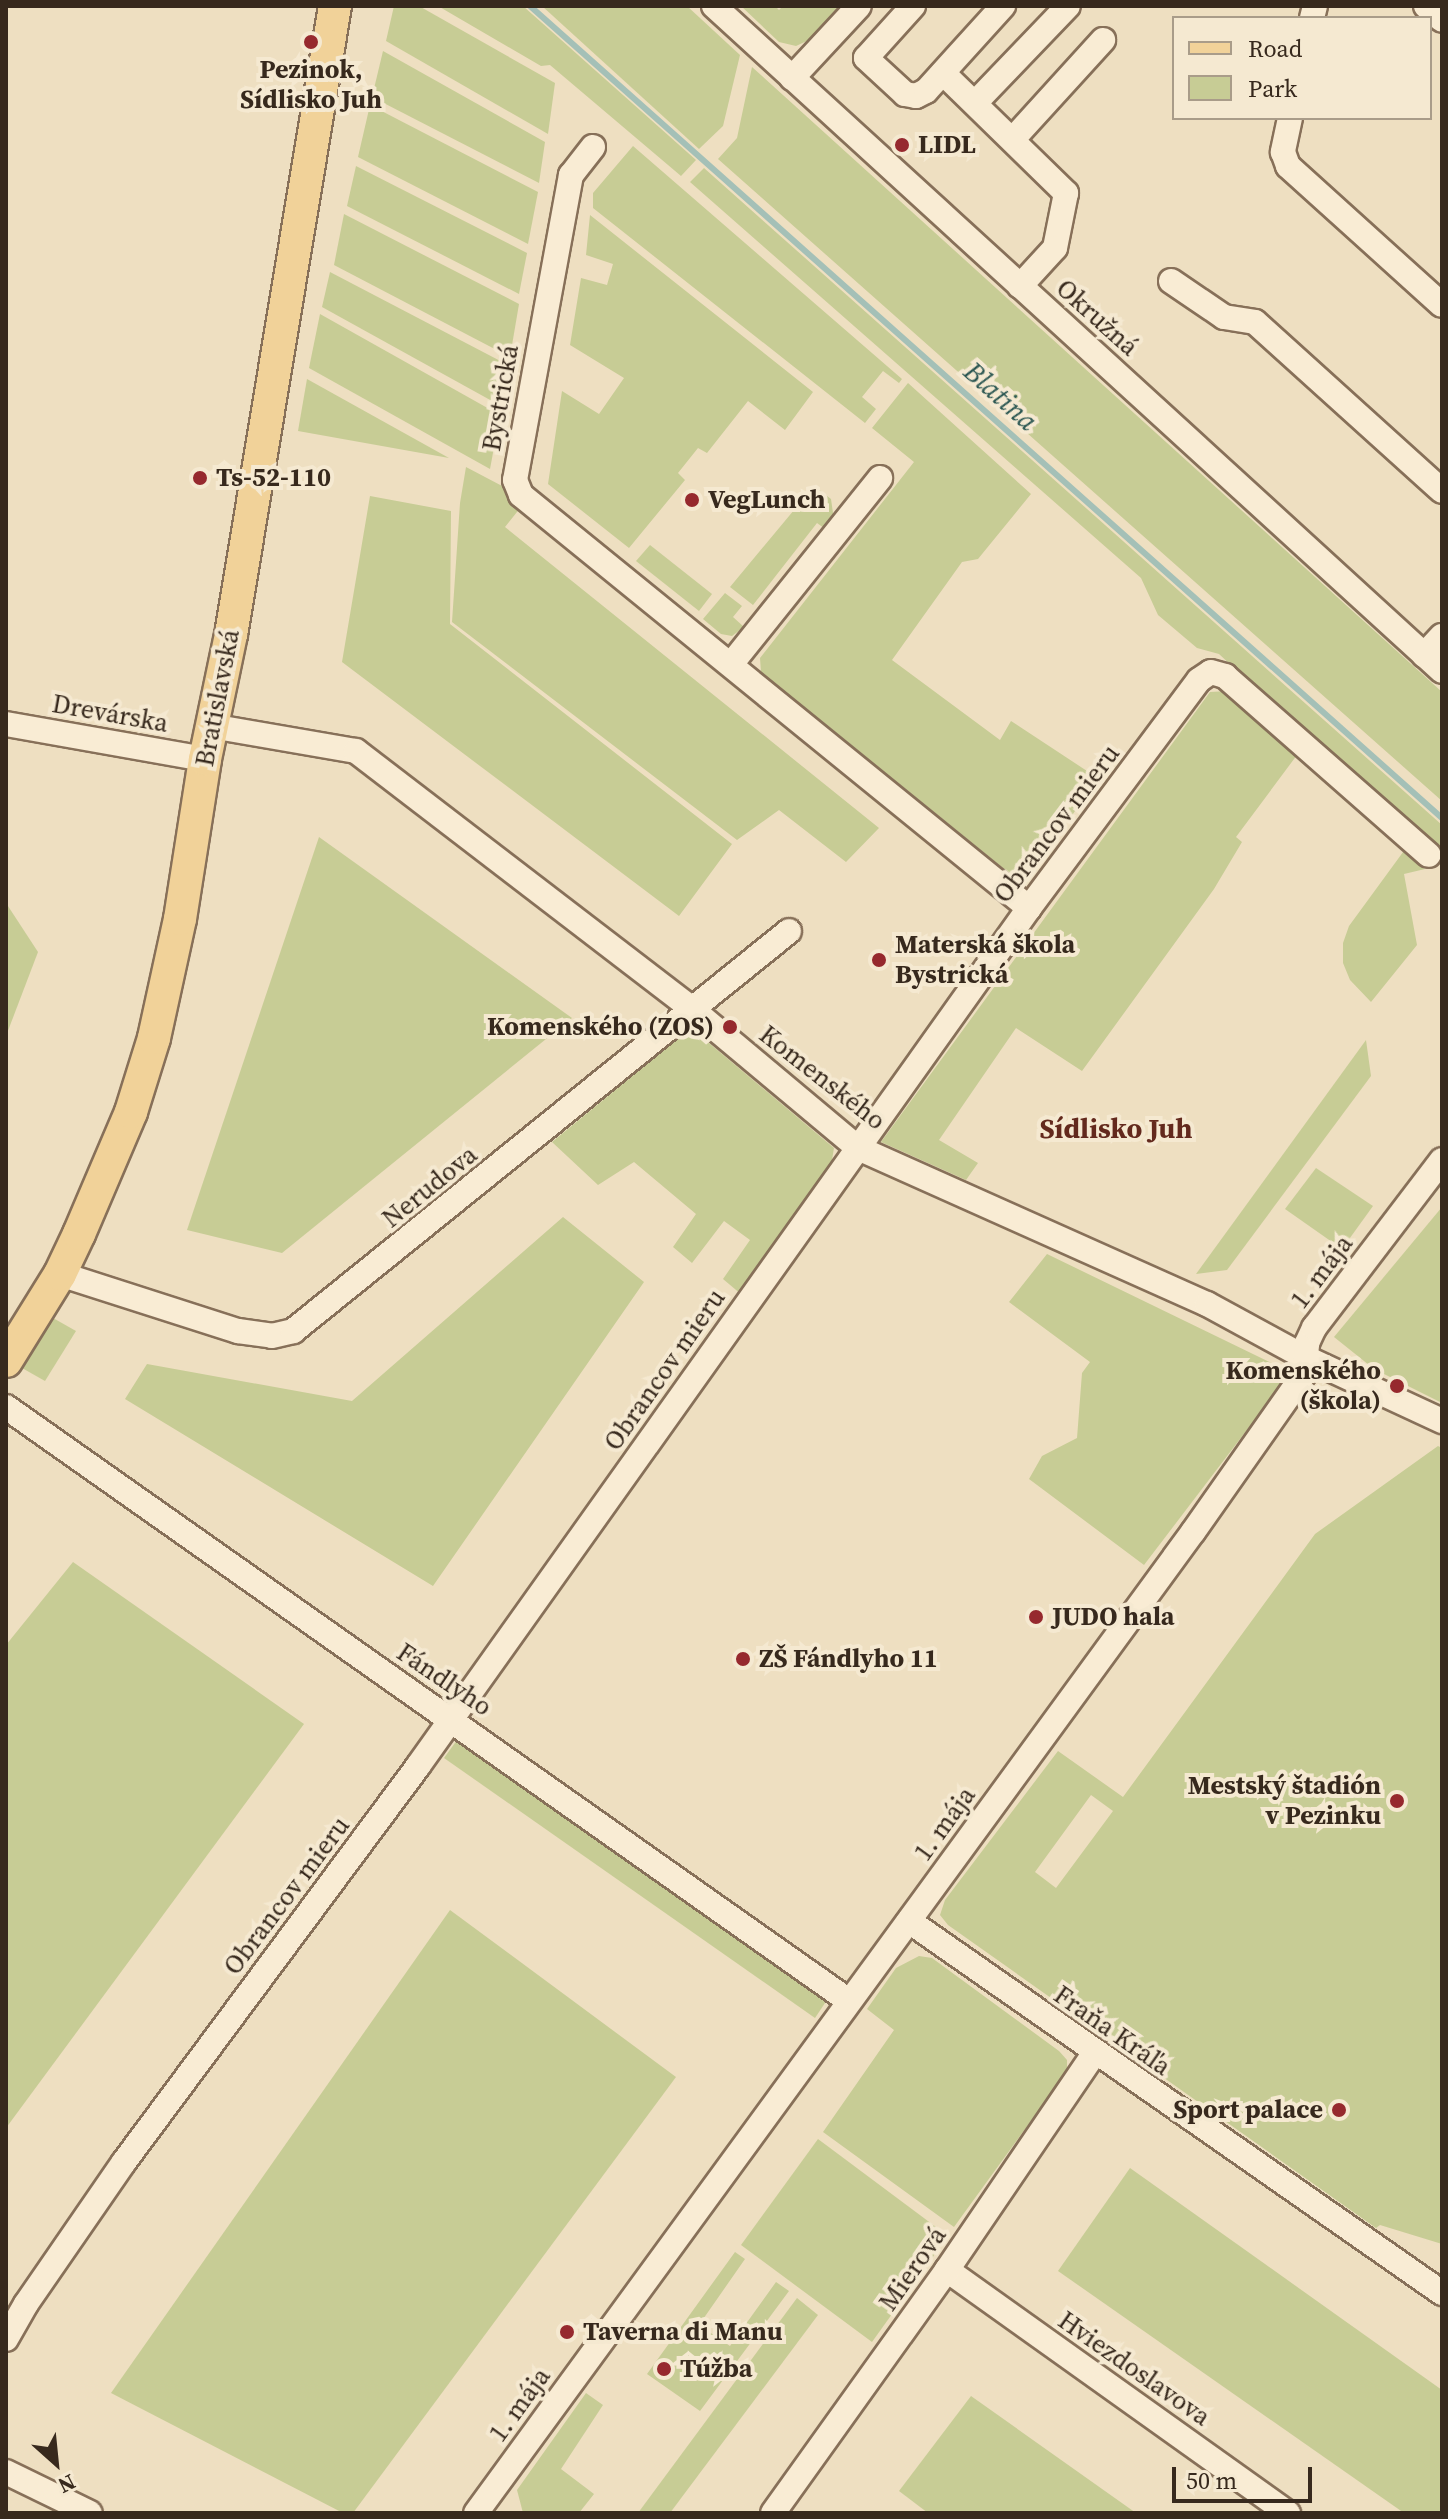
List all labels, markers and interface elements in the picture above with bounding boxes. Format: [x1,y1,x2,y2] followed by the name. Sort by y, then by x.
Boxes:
[1172,16,1432,120] legend
[1248,32,1302,65] text: Road
[302,33,320,51] marker: Pezinok, Sídlisko Juh
[240,54,382,116] place label: Pezinok, Sídlisko Juh
[1248,72,1297,105] text: Park
[918,129,976,161] place label: LIDL
[893,136,911,154] marker: LIDL
[1050,273,1144,363] street label: Okružná
[476,342,526,454] street label: Bystrická
[957,354,1045,438] water label: Blatina
[216,462,331,494] place label: Ts-52-110
[191,469,209,487] marker: Ts-52-110
[708,484,826,516] place label: VegLunch
[683,491,701,509] marker: VegLunch
[189,627,247,769] street label: Bratislavská
[50,688,170,740] street label: Drevárska
[987,739,1127,909] street label: Obrancov mieru
[895,929,1075,990] place label: Materská škola Bystrická
[870,951,888,969] marker: Materská škola Bystrická
[487,1011,714,1043] place label: Komenského (ZOS)
[721,1018,739,1036] marker: Komenského (ZOS)
[753,1019,891,1137] street label: Komenského
[1039,1111,1193,1145] district label: Sídlisko Juh
[376,1139,484,1235] street label: Nerudova
[1284,1229,1360,1315] street label: 1. mája
[598,1283,732,1457] street label: Obrancov mieru
[1226,1355,1381,1416] place label: Komenského (škola)
[1388,1377,1406,1395] marker: Komenského (škola)
[1052,1601,1175,1633] place label: JUDO hala
[1027,1608,1045,1626] marker: JUDO hala
[391,1637,497,1723] street label: Fándlyho
[759,1643,938,1675] place label: ZŠ Fándlyho 11
[734,1650,752,1668] marker: ZŠ Fándlyho 11
[1188,1770,1381,1832] place label: Mestský štadión v Pezinku
[908,1781,982,1867] street label: 1. mája
[1388,1792,1406,1810] marker: Mestský štadión v Pezinku
[217,1811,357,1981] street label: Obrancov mieru
[1048,1979,1176,2083] street label: Fraňa Kráľa
[1173,2094,1323,2126] place label: Sport palace
[1330,2101,1348,2119] marker: Sport palace
[873,2221,953,2317] street label: Mierová
[1052,2305,1216,2433] street label: Hviezdoslavova
[583,2316,782,2348] place label: Taverna di Manu
[558,2323,576,2341] marker: Taverna di Manu
[680,2353,753,2385] place label: Túžba
[655,2360,673,2378] marker: Túžba
[483,2362,557,2448] street label: 1. mája
[16,2423,96,2503] north arrow
[1176,2451,1316,2501] scale bar
[1186,2464,1237,2497] text: 50 m
[53,2467,81,2501] text: N

